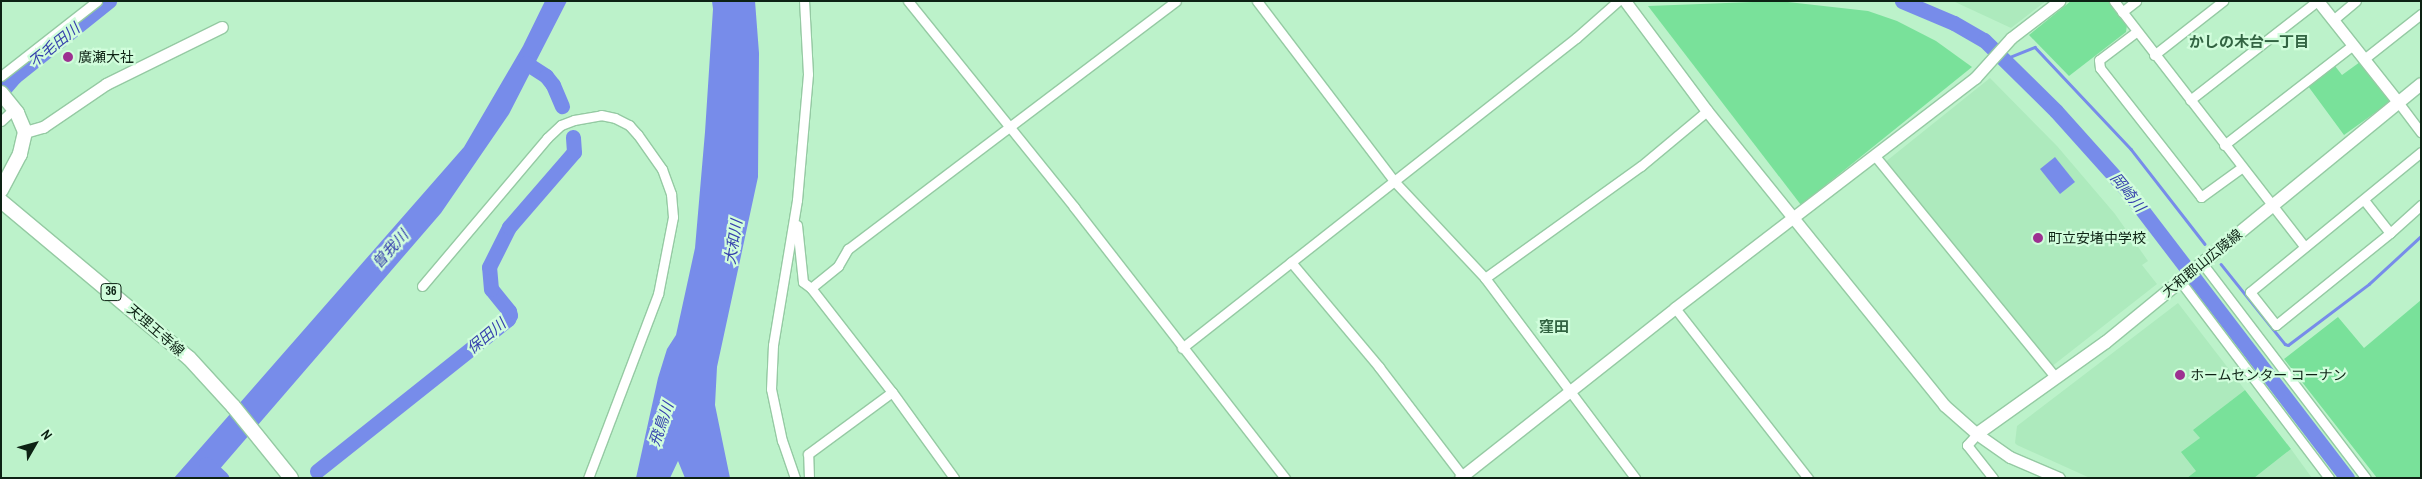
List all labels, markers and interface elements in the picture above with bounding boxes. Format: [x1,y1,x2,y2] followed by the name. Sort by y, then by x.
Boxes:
[25,19,83,71] water label: 不毛田川
[2189,33,2309,51] district label: かしの木台一丁目
[78,49,134,65] place label: 廣瀬大社
[62,51,74,63] marker: 廣瀬大社
[2107,169,2149,215] water label: 岡崎川
[721,218,745,266] water label: 大和川
[368,226,412,272] water label: 曽我川
[2159,226,2245,300] street label: 大和郡山広陵線
[2048,230,2146,246] place label: 町立安堵中学校
[2032,232,2044,244] marker: 町立安堵中学校
[100,282,122,302] road number: 36
[124,301,188,359] street label: 天理王寺線
[463,315,509,357] water label: 保田川
[1539,318,1569,336] district label: 窪田
[2190,367,2347,383] place label: ホームセンター コーナン
[2174,369,2186,381] marker: ホームセンター コーナン
[645,400,677,448] water label: 飛鳥川
[10,419,60,469] north arrow
[37,426,56,444] text: N

